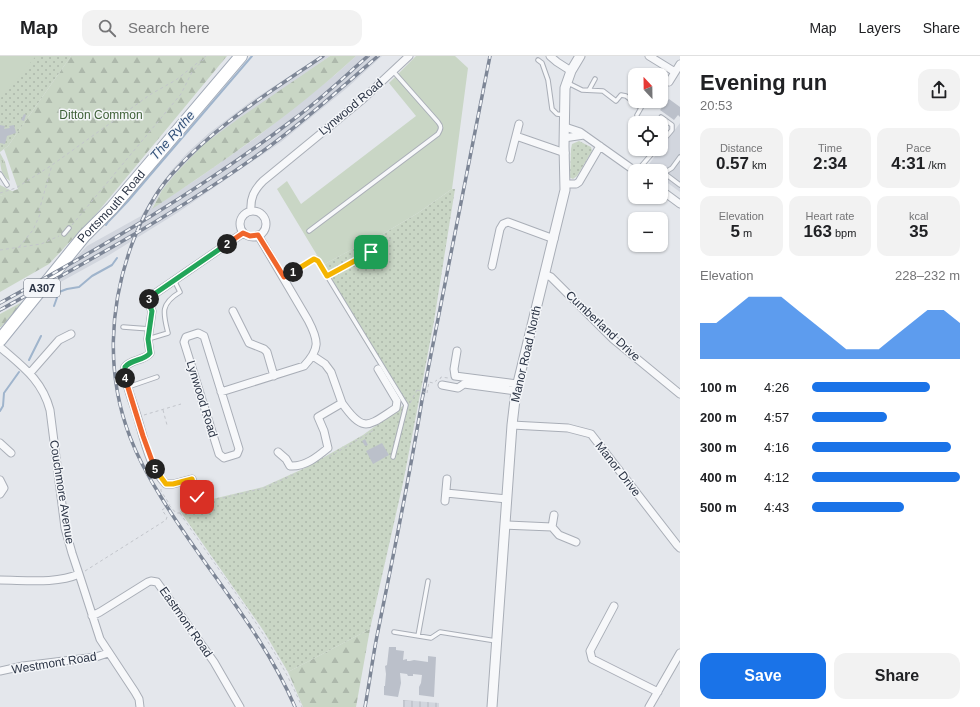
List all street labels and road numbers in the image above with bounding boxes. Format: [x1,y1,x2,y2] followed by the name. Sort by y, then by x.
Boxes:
[316,76,386,138] street label: Lynwood Road
[75,167,148,245] street label: Portsmouth Road
[24,279,60,297] road number: A307
[563,288,643,364] street label: Cumberland Drive
[508,304,544,404] street label: Manor Road North
[184,359,220,439] street label: Lynwood Road
[47,439,77,545] street label: Couchmore Avenue
[592,439,644,499] street label: Manor Drive
[157,584,215,660] street label: Eastmont Road
[11,649,97,677] street label: Westmont Road

